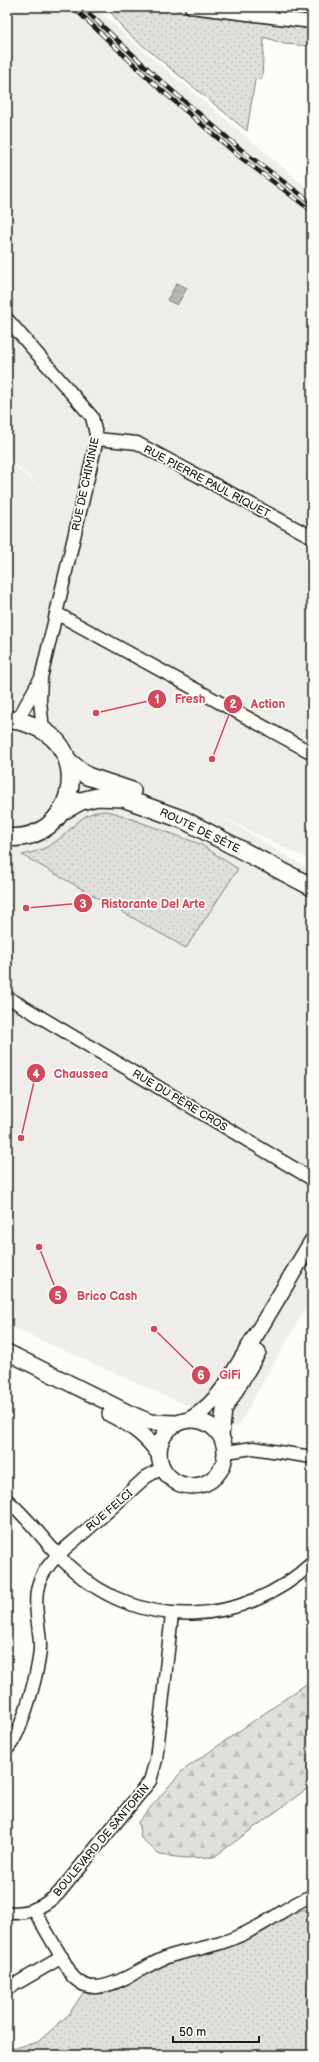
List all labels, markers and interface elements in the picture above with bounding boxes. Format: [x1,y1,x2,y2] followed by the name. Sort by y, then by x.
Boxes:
[69,436,102,532] street label: RUE DE CHIMINIE
[141,443,273,521] street label: RUE PIERRE PAUL RIQUET
[147,687,213,711] callout: Fresh
[154,692,160,707] text: 1
[175,692,205,707] text: Fresh
[223,692,293,716] callout: Action
[229,697,237,712] text: 2
[250,697,285,712] text: Action
[158,805,242,855] street label: ROUTE DE SÈTE
[73,891,213,915] callout: Ristorante Del Arte
[79,897,87,912] text: 3
[101,897,205,912] text: Ristorante Del Arte
[26,1061,116,1085] callout: Chaussea
[130,1066,230,1134] street label: RUE DU PÈRE CROS
[32,1067,40,1082] text: 4
[54,1067,108,1082] text: Chaussea
[48,1283,145,1307] callout: Brico Cash
[55,1289,62,1304] text: 5
[77,1289,137,1304] text: Brico Cash
[191,1363,249,1387] callout: GiFi
[197,1368,205,1383] text: 6
[219,1368,241,1383] text: GiFi
[83,1486,136,1534] street label: RUE FELCI
[51,1782,152,1899] street label: BOULEVARD DE SANTORIN
[173,2018,259,2044] scale bar
[179,2025,206,2040] text: 50 m

